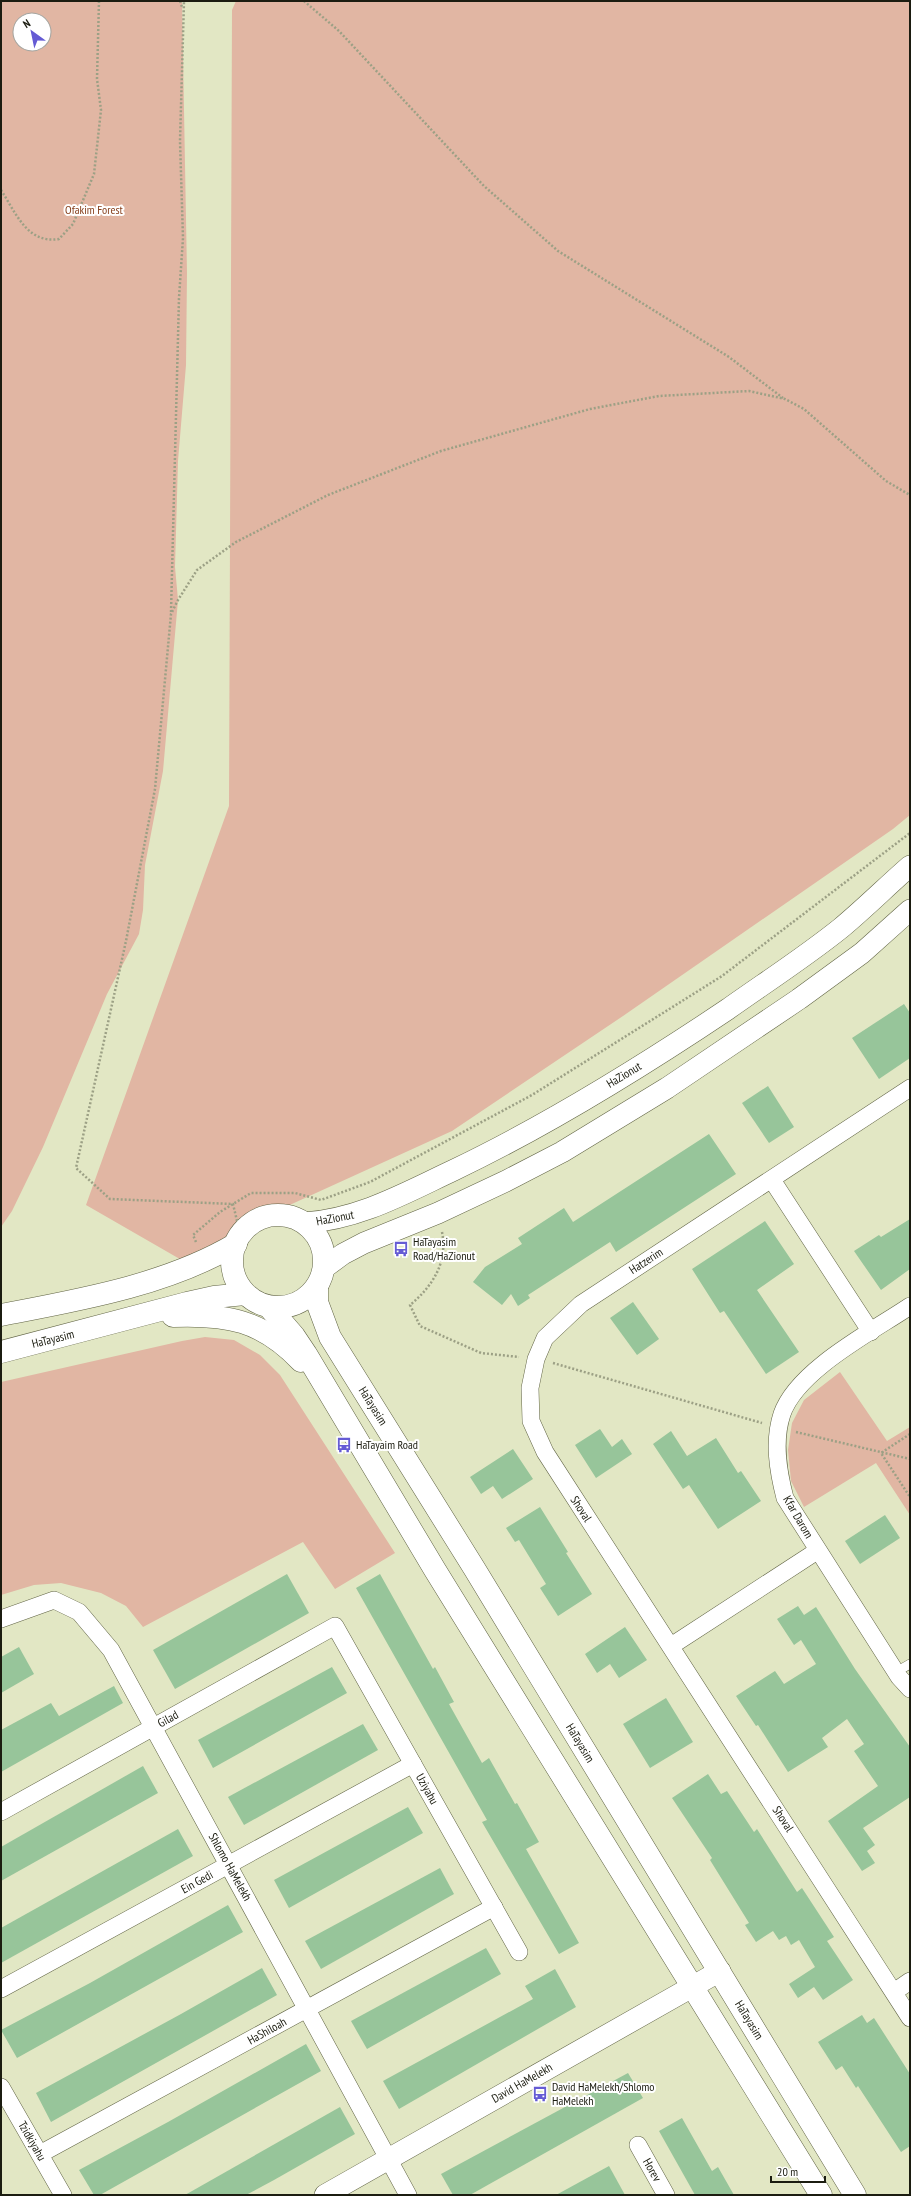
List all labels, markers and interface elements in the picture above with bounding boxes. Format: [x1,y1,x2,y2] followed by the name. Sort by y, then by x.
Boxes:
[12,12,52,52] north arrow
[20,16,33,31] text: N
[65,202,124,217] park label: Ofakim Forest
[604,1058,645,1091] street label: HaZionut
[315,1206,356,1229] street label: HaZionut
[413,1234,476,1263] place label: HaTayasim Road/HaZionut
[392,1240,410,1258] bus stop icon: HaTayasim Road/HaZionut
[626,1244,666,1277] street label: Hatzerim
[30,1326,76,1351] street label: HaTayasim
[356,1384,391,1428] street label: HaTayasim
[335,1436,353,1454] bus stop icon: HaTayaim Road
[356,1437,418,1452] place label: HaTayaim Road
[568,1493,595,1525] street label: Shoval
[780,1493,817,1541] street label: Kfar Darom
[155,1707,181,1730] street label: Gilad
[563,1720,598,1765] street label: HaTayasim
[413,1771,442,1807] street label: Uziyahu
[770,1803,797,1835] street label: Shoval
[206,1830,255,1903] street label: Shlomo HaMelekh
[178,1867,215,1896] street label: Ein Gedi
[732,1997,767,2042] street label: HaTayasim
[245,2014,289,2047] street label: HaShiloah
[489,2059,555,2106] street label: David HaMelekh
[552,2079,655,2108] place label: David HaMelekh/Shlomo HaMelekh
[531,2085,549,2103] bus stop icon: David HaMelekh/Shlomo HaMelekh
[15,2118,50,2163] street label: Tzidkiyahu
[640,2155,665,2184] street label: Horev
[771,2158,825,2184] scale bar
[777,2164,798,2179] text: 20 m

